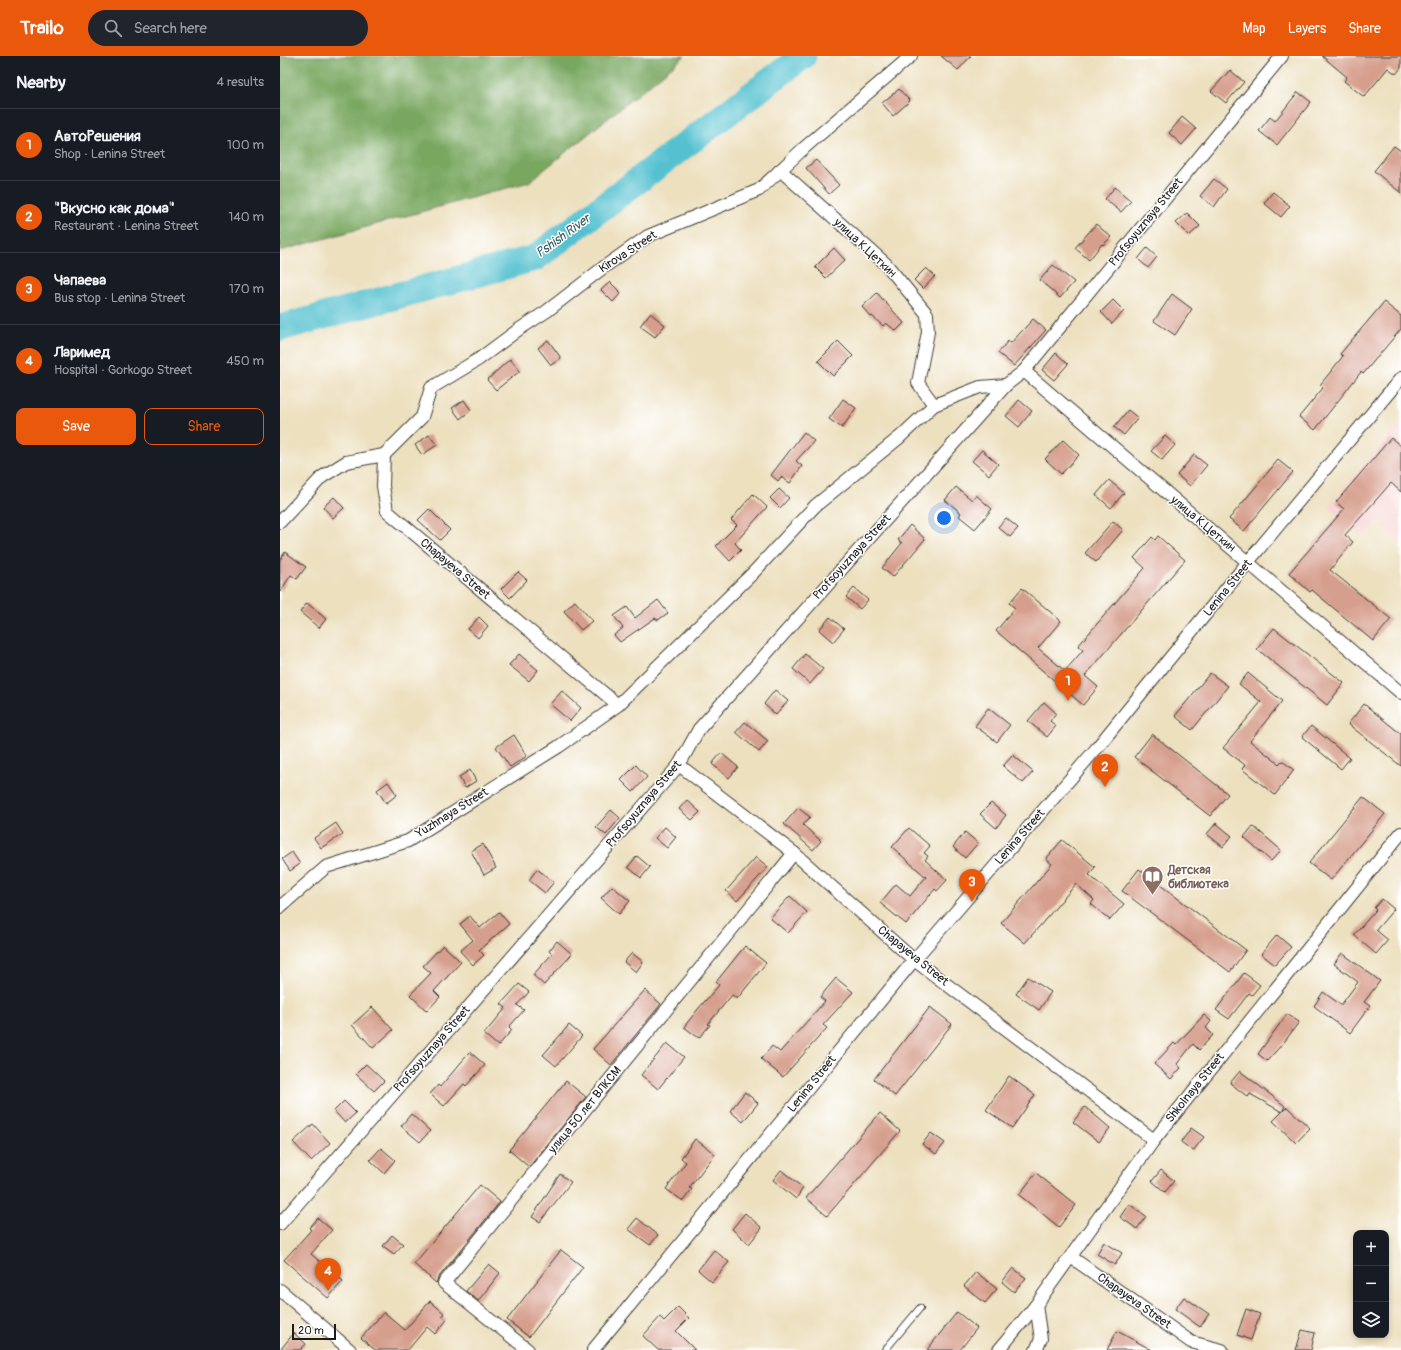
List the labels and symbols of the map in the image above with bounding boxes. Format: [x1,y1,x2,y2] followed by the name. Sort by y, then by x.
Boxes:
[1106,175,1186,269] street label: Profsoyuznaya Street
[533,210,595,261] water label: Pshish River
[830,215,899,281] street label: улица К.Цеткин
[596,228,660,276] street label: Kirova Street
[1167,492,1238,555] street label: улица К.Цеткин
[934,508,954,528] your location
[810,511,894,603] street label: Profsoyuznaya Street
[417,535,493,603] street label: Chapayeva Street
[1201,556,1256,619] street label: Lenina Street
[1055,668,1081,701] pin: 1
[1092,754,1118,787] pin: 2
[603,757,685,851] street label: Profsoyuznaya Street
[412,785,491,842] street label: Yuzhnaya Street
[992,806,1048,868] street label: Lenina Street
[1167,863,1229,892] place label: Детская библиотека
[1140,864,1166,897] library icon: Детская библиотека
[959,869,985,902] pin: 3
[875,923,952,989] street label: Chapayeva Street
[391,1003,474,1095] street label: Profsoyuznaya Street
[1162,1050,1228,1126] street label: Shkolnaya Street
[785,1052,840,1115] street label: Lenina Street
[545,1063,625,1157] street label: улица 50 лет ВЛКСМ
[315,1258,341,1291] pin: 4
[1094,1270,1174,1332] street label: Chapayeva Street
[292,1322,336,1341] scale bar

